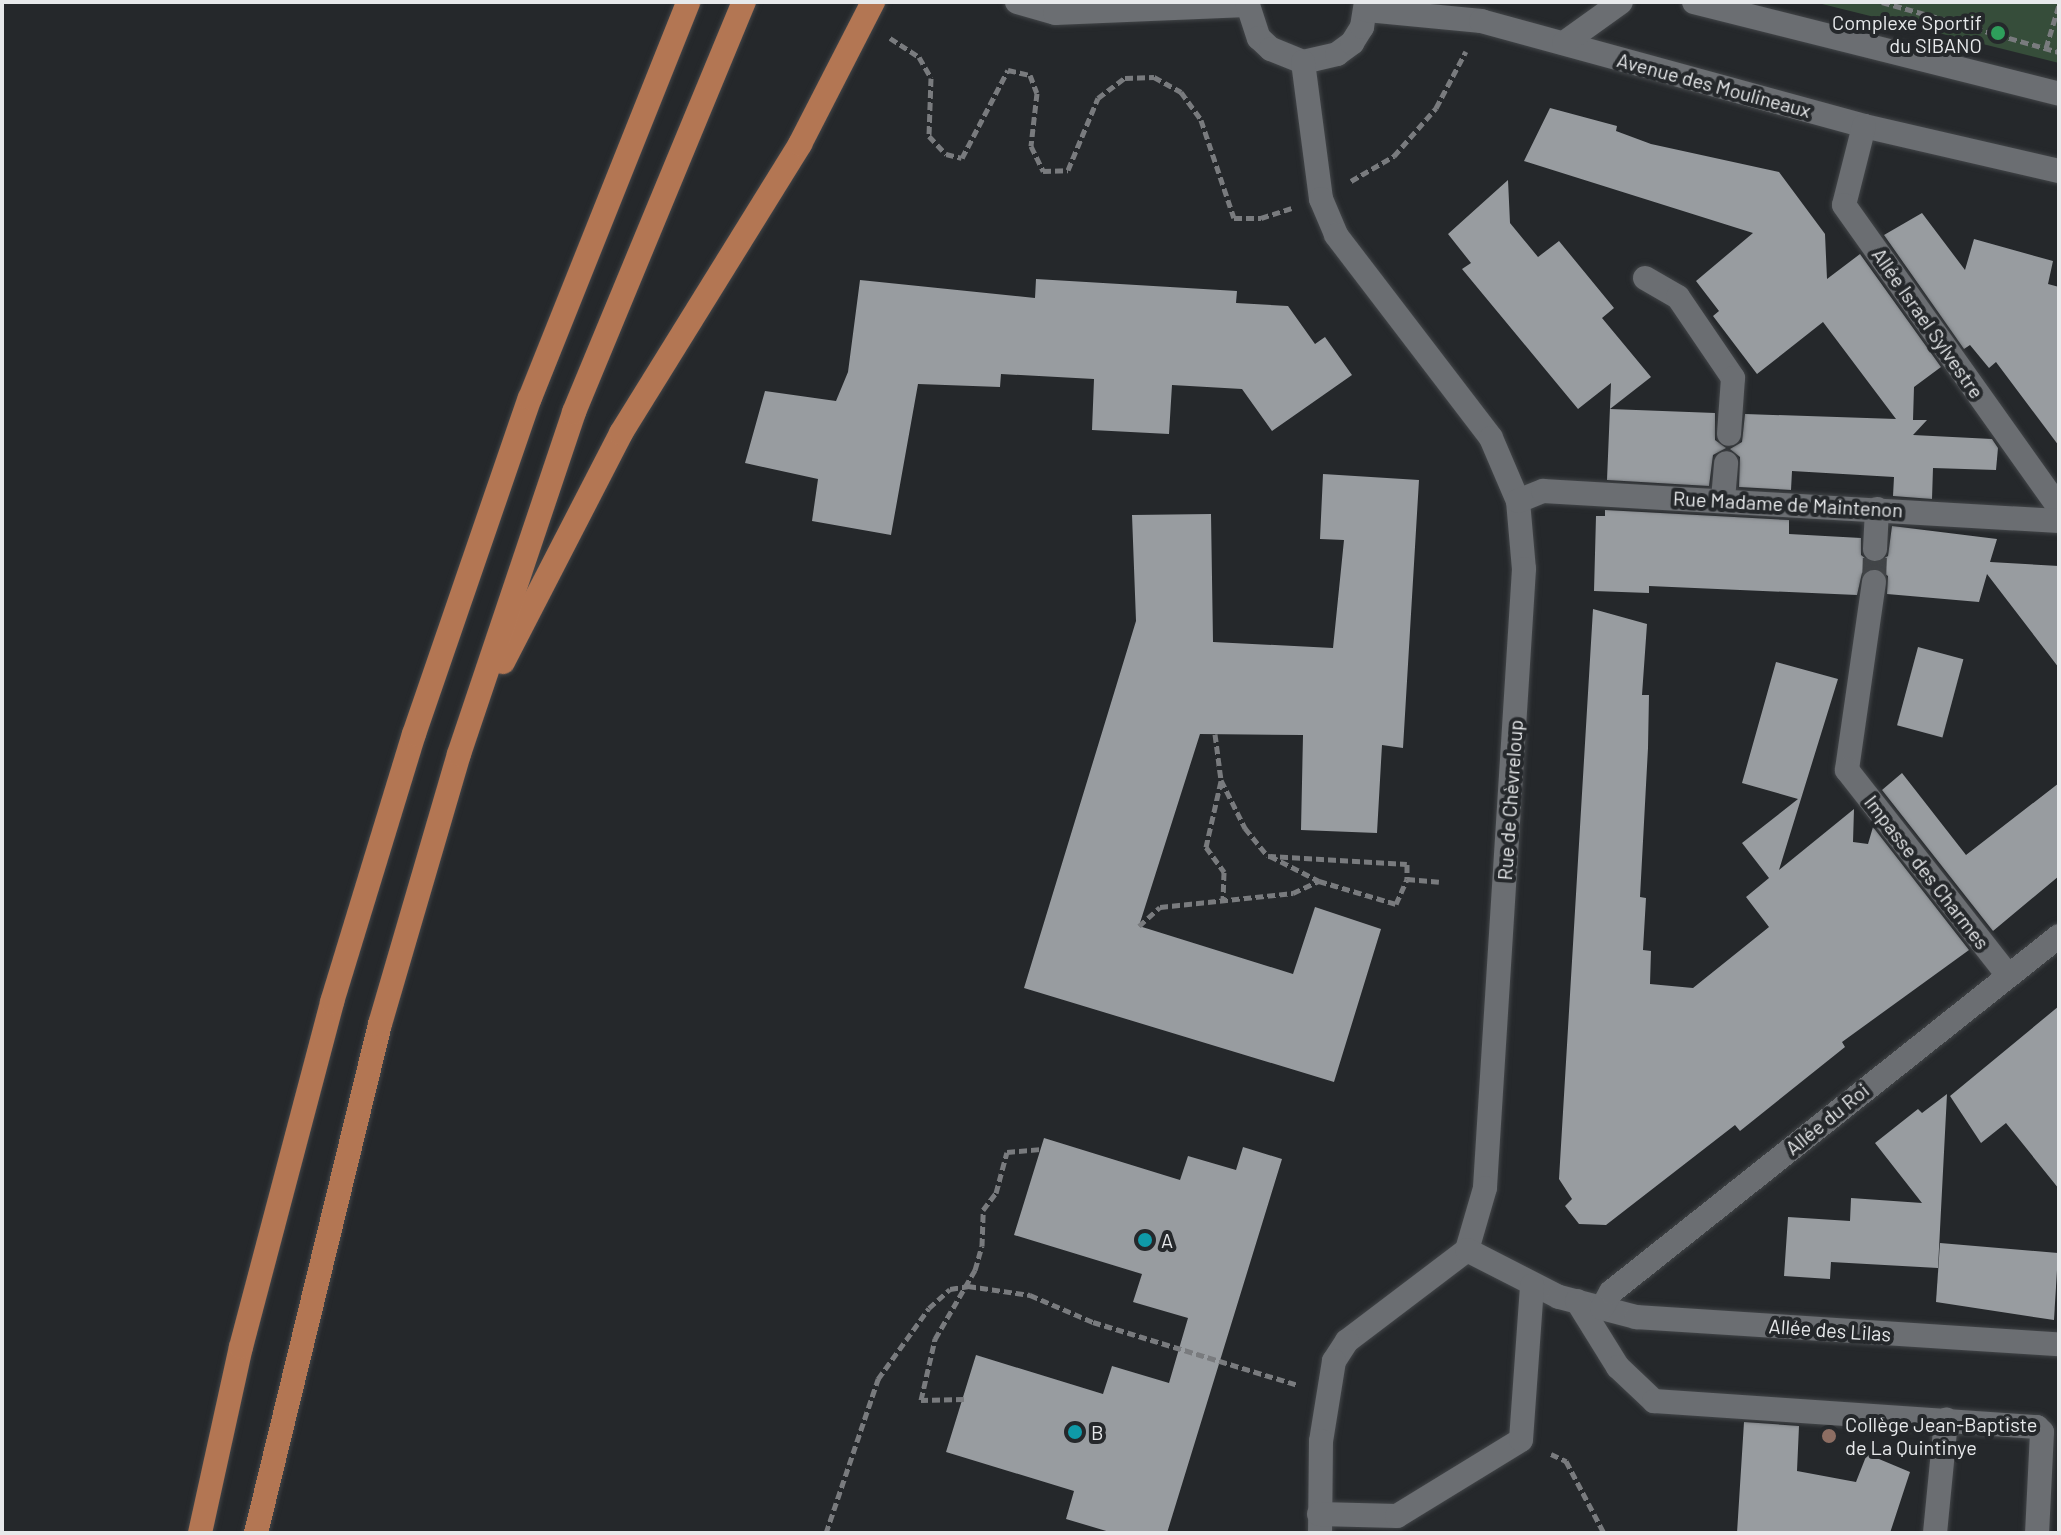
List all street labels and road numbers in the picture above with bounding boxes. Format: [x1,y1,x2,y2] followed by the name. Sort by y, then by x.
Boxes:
[1614,48,1814,122] street label: Avenue des Moulineaux
[1867,243,1989,403] street label: Allée Israel Sylvestre
[1672,486,1904,522] street label: Rue Madame de Maintenon
[1492,719,1528,881] street label: Rue de Chèvreloup
[1860,790,1994,954] street label: Impasse des Charmes
[1780,1078,1874,1160] street label: Allée du Roi
[1768,1314,1892,1346] street label: Allée des Lilas

